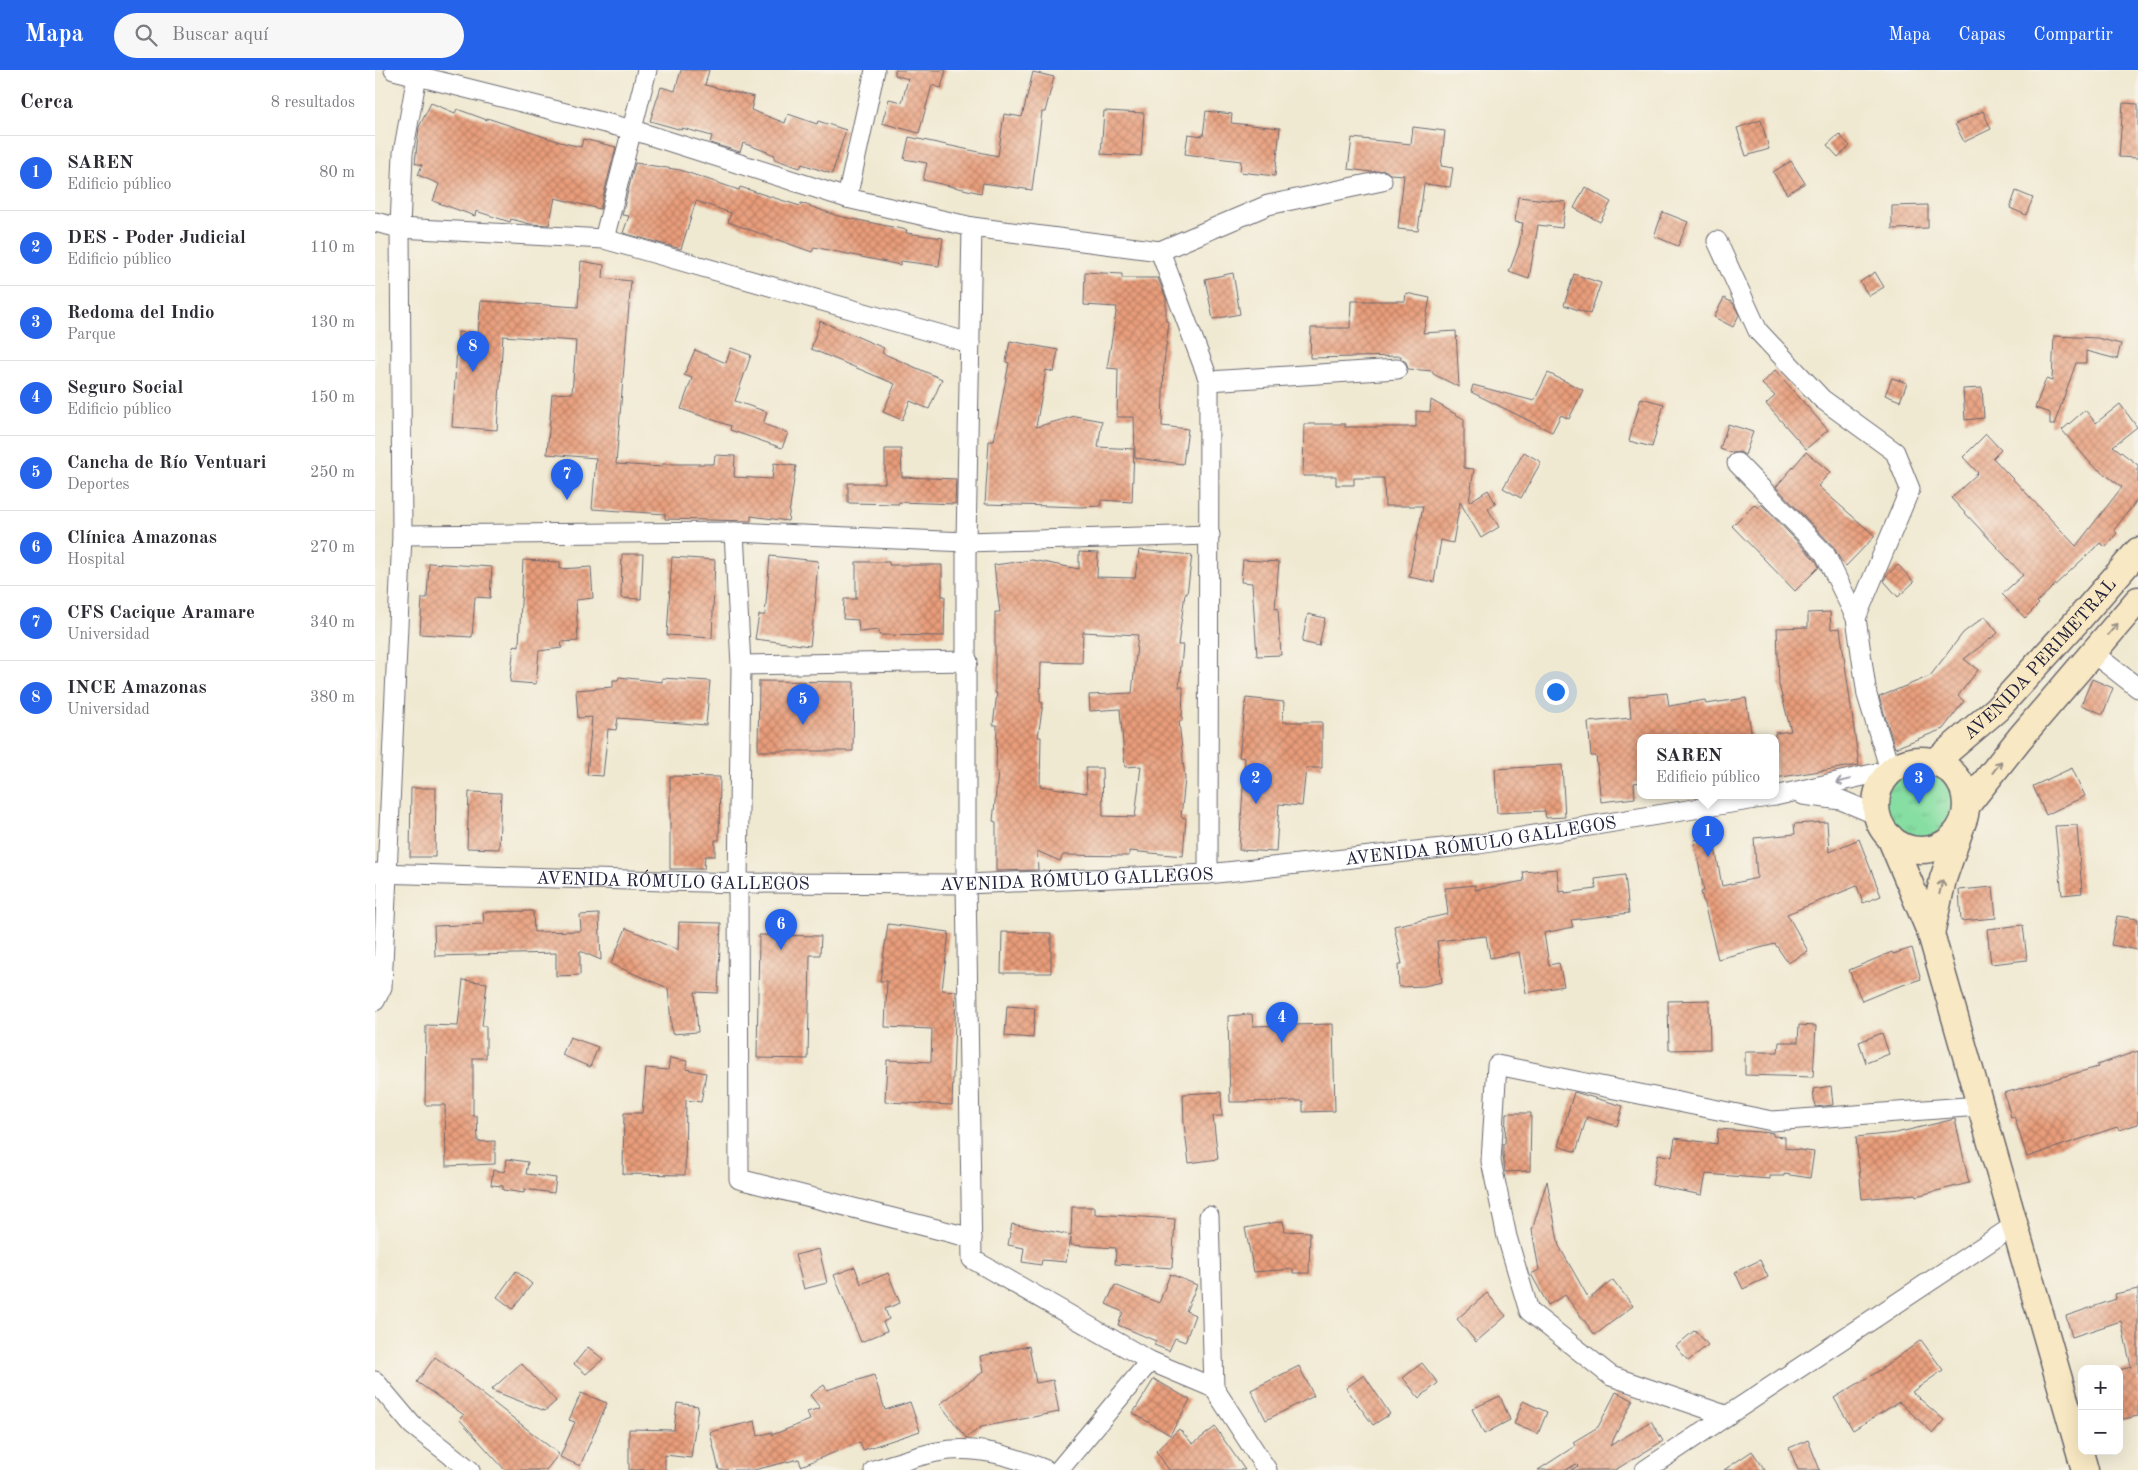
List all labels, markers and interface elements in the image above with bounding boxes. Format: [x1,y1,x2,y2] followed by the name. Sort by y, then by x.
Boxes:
[114,13,464,58] search box
[132,21,160,49] icon: search
[25,23,84,47] text: Mapa
[172,26,268,45] text: Buscar aquí
[1888,26,1931,44] text: Mapa
[1959,26,2006,44] text: Capas
[2034,26,2113,44] text: Compartir
[20,92,73,113] text: Cerca
[271,95,355,111] text: 8 resultados
[67,154,134,173] text: SAREN
[31,165,41,181] text: 1
[319,165,355,181] text: 80 m
[67,177,171,193] text: Edificio público
[67,229,246,248] text: DES - Poder Judicial
[31,240,41,256] text: 2
[310,240,355,256] text: 110 m
[67,252,171,268] text: Edificio público
[67,304,215,323] text: Redoma del Indio
[31,315,41,331] text: 3
[310,315,355,331] text: 130 m
[67,327,116,343] text: Parque
[457,331,489,372] pin: 8
[67,379,183,398] text: Seguro Social
[31,390,41,406] text: 4
[310,390,355,406] text: 150 m
[67,402,171,418] text: Edificio público
[67,454,266,473] text: Cancha de Río Ventuari
[551,459,583,500] pin: 7
[31,465,41,481] text: 5
[310,465,355,481] text: 250 m
[67,477,130,493] text: Deportes
[67,529,217,548] text: Clínica Amazonas
[31,540,41,556] text: 6
[310,540,355,556] text: 270 m
[67,552,125,568] text: Hospital
[1961,575,2120,743] street label: AVENIDA PERIMETRAL
[67,604,255,623] text: CFS Cacique Aramare
[31,615,41,631] text: 7
[310,615,355,631] text: 340 m
[2107,623,2119,636] one-way arrow
[67,627,150,643] text: Universidad
[67,679,207,698] text: INCE Amazonas
[1543,679,1569,705] your location
[787,684,819,725] pin: 5
[31,690,41,706] text: 8
[310,690,355,706] text: 380 m
[67,702,150,718] text: Universidad
[1637,734,1779,799] popup
[1656,747,1722,766] text: SAREN
[1992,761,2003,774] one-way arrow
[1240,763,1272,804] pin: 2
[1903,763,1935,804] pin: 3
[1656,770,1760,786] text: Edificio público
[1835,777,1851,786] one-way arrow
[1344,814,1618,869] street label: AVENIDA RÓMULO GALLEGOS
[1692,816,1724,857] pin: 1
[940,866,1214,894] street label: AVENIDA RÓMULO GALLEGOS
[536,867,810,893] street label: AVENIDA RÓMULO GALLEGOS
[1937,879,1946,895] one-way arrow
[765,909,797,950] pin: 6
[1266,1002,1298,1043] pin: 4
[2078,1365,2123,1455] map controls
[2078,1365,2123,1410] button: +
[2078,1410,2123,1455] button: −

